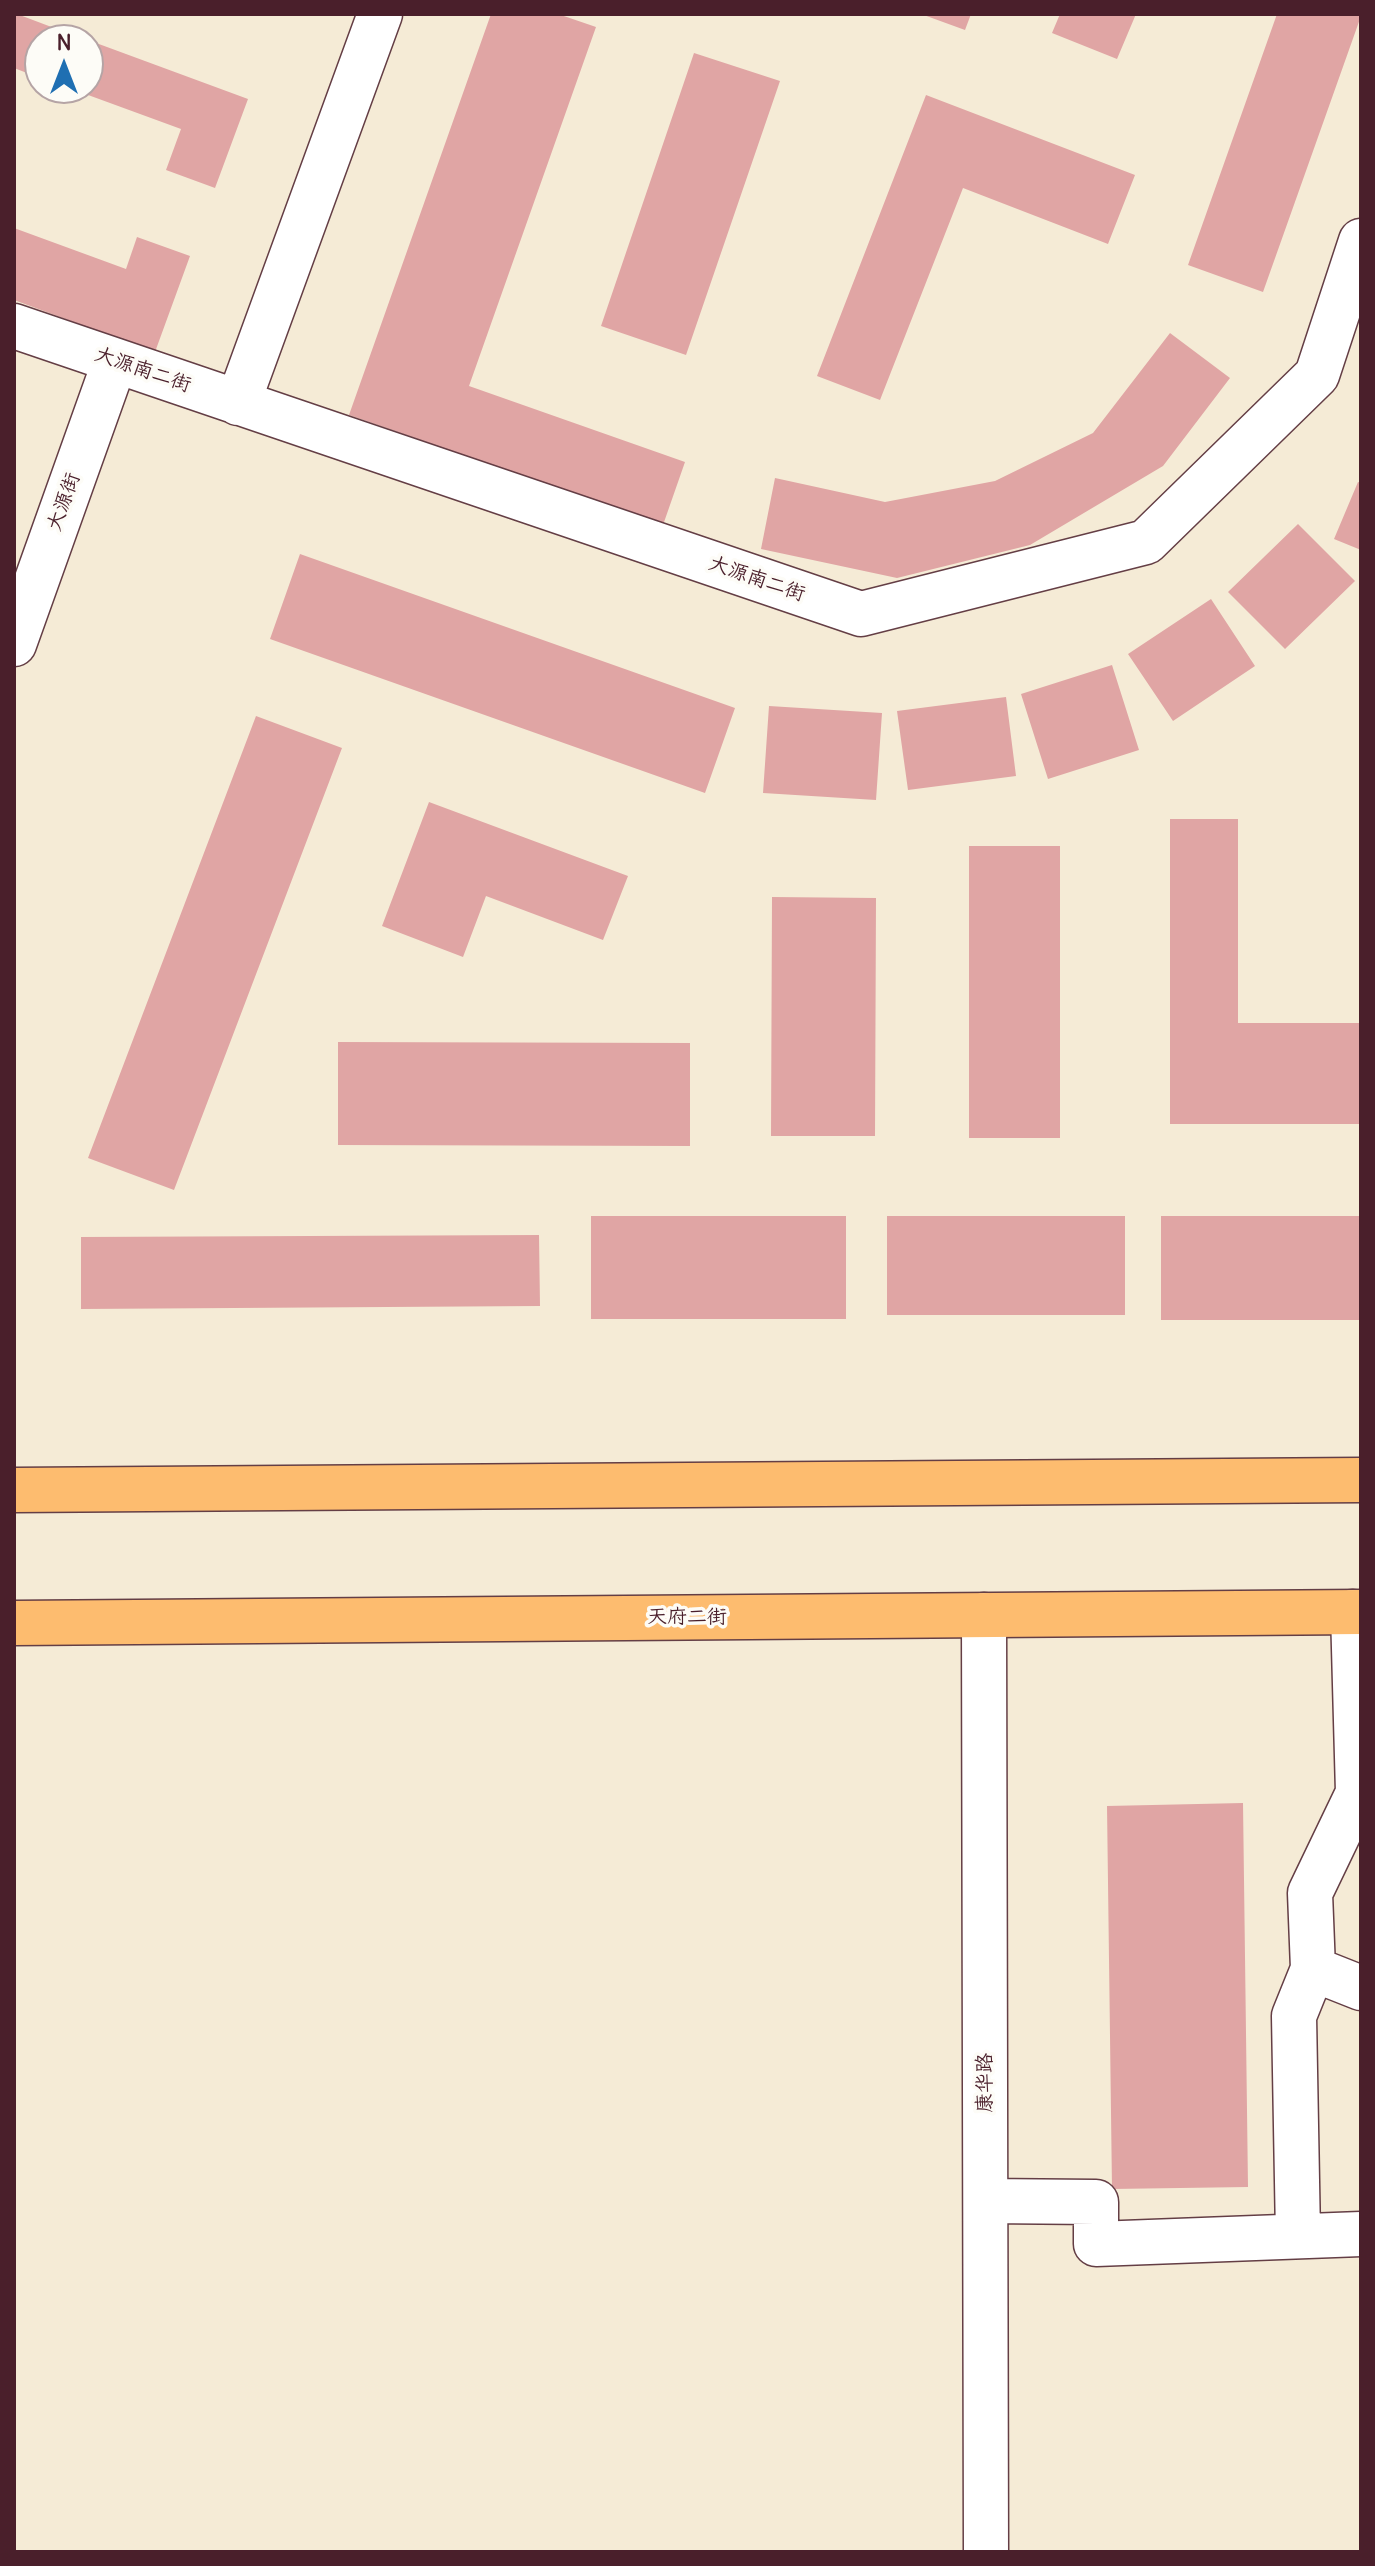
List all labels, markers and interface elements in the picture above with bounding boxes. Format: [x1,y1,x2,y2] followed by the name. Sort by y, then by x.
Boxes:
[24,24,104,104] north arrow
[56,28,72,56] text: N
[92,342,194,398] street label: 大源南二街
[42,470,86,534] street label: 大源街
[706,551,808,607] street label: 大源南二街
[647,1605,727,1629] street label: 天府二街
[973,2053,997,2113] street label: 康华路

